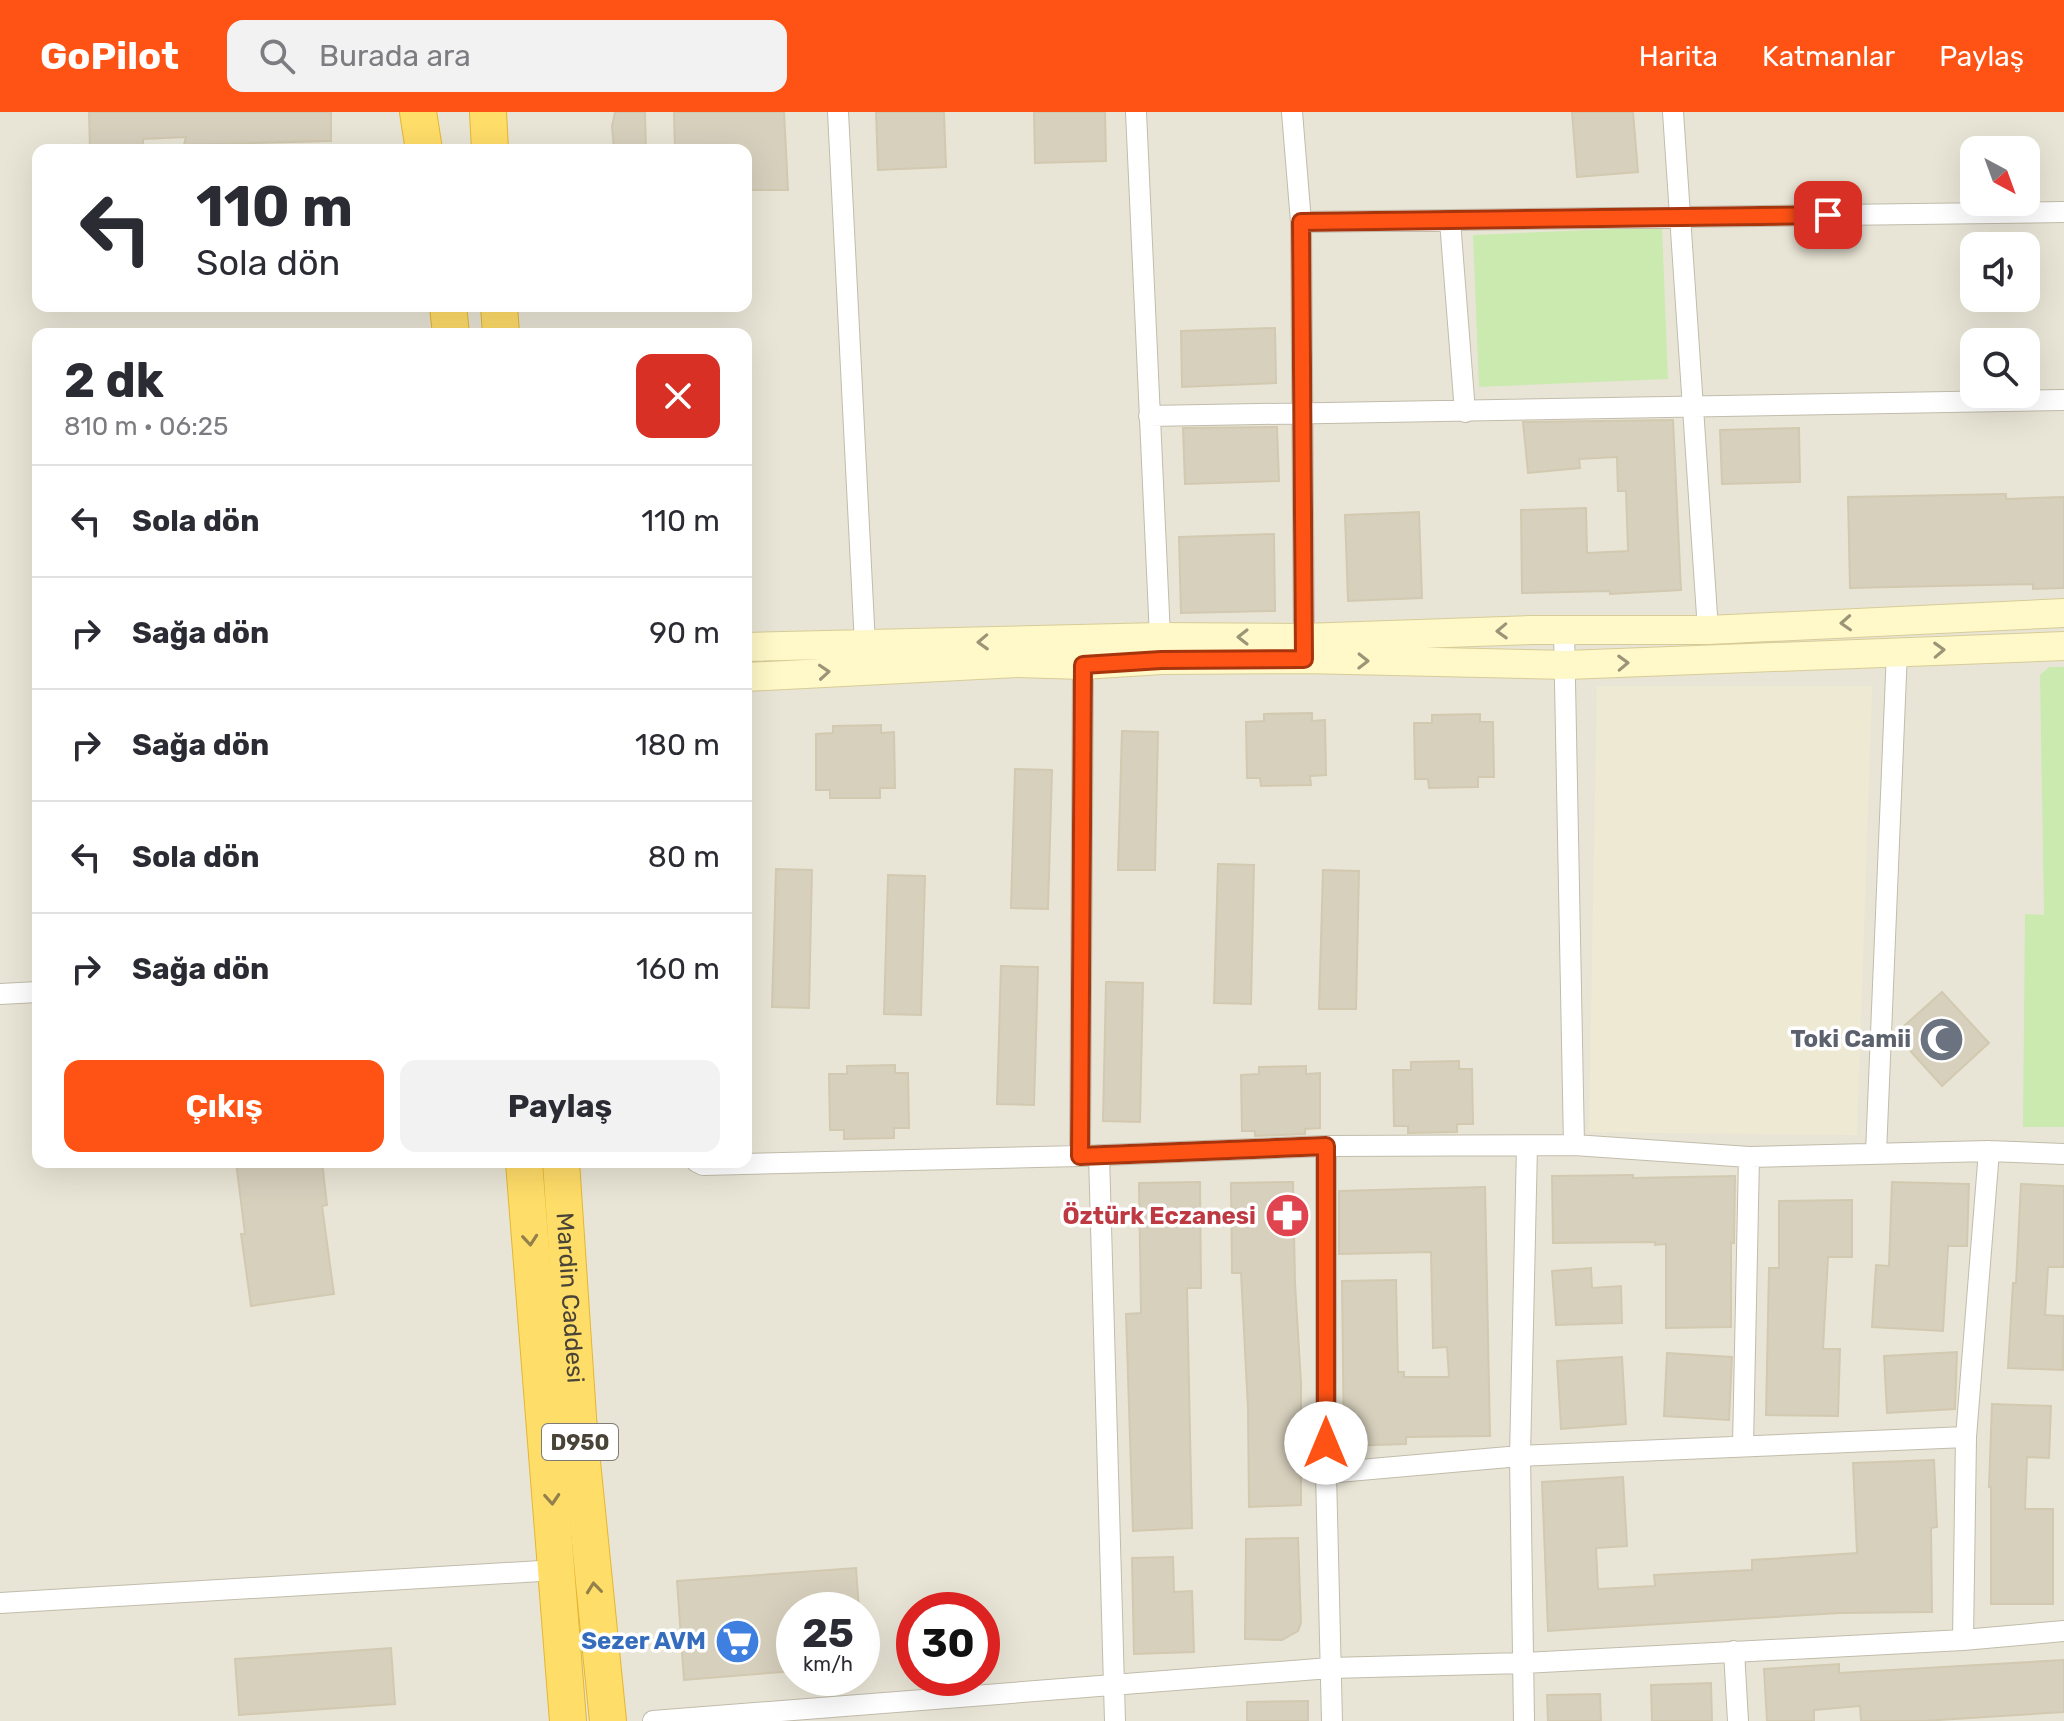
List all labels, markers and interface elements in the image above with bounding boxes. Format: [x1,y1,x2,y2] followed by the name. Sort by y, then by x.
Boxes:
[227,20,787,92] search box
[40,33,179,79] text: GoPilot
[255,34,299,78] icon: search
[319,38,471,74] text: Burada ara
[1639,40,1718,73] text: Harita
[1762,40,1895,73] text: Katmanlar
[1939,40,2024,73] text: Paylaş
[1960,136,2040,216] north arrow
[1960,136,2040,408] map controls
[196,174,353,240] text: 110 m
[64,176,168,280] icon: left
[1794,181,1862,249] pin
[1806,193,1850,237] icon: arrive
[1960,232,2040,312] button: sound
[196,241,340,284] text: Sola dön
[1960,328,2040,408] button: search
[64,352,164,409] text: 2 dk
[636,354,720,438] button: close
[64,411,229,442] text: 810 m · 06:25
[64,499,108,543] icon: left
[132,503,259,539] text: Sola dön
[641,503,720,539] text: 110 m
[64,611,108,655] icon: right
[1839,614,1852,631] one-way arrow
[132,615,269,651] text: Sağa dön
[649,615,720,651] text: 90 m
[1495,623,1508,640] one-way arrow
[1236,629,1249,646] one-way arrow
[976,633,989,650] one-way arrow
[1933,641,1946,658] one-way arrow
[1357,652,1370,669] one-way arrow
[1617,655,1630,672] one-way arrow
[818,664,831,681] one-way arrow
[64,723,108,767] icon: right
[132,727,269,763] text: Sağa dön
[635,727,720,763] text: 180 m
[64,835,108,879] icon: left
[132,839,259,875] text: Sola dön
[648,839,720,875] text: 80 m
[64,947,108,991] icon: right
[132,951,269,987] text: Sağa dön
[636,951,720,987] text: 160 m
[1918,1015,1966,1063] mosque icon: Toki Camii
[1791,1025,1911,1053] place label: Toki Camii
[64,1060,384,1152] button: Çıkış
[400,1060,720,1152] button: Paylaş
[1263,1192,1311,1240] pharmacy icon: Öztürk Eczanesi
[1062,1202,1256,1230] place label: Öztürk Eczanesi
[550,1211,590,1384] street label: Mardin Caddesi
[521,1234,538,1247] one-way arrow
[1284,1401,1368,1485] position arrow
[542,1424,618,1460] road number: D950
[543,1493,560,1506] one-way arrow
[586,1581,603,1594] one-way arrow
[896,1592,1000,1696] speed limit sign: 30
[802,1610,854,1657] text: 25
[713,1617,761,1665] supermarket icon: Sezer AVM
[581,1627,706,1655] place label: Sezer AVM
[803,1652,853,1676] text: km/h

